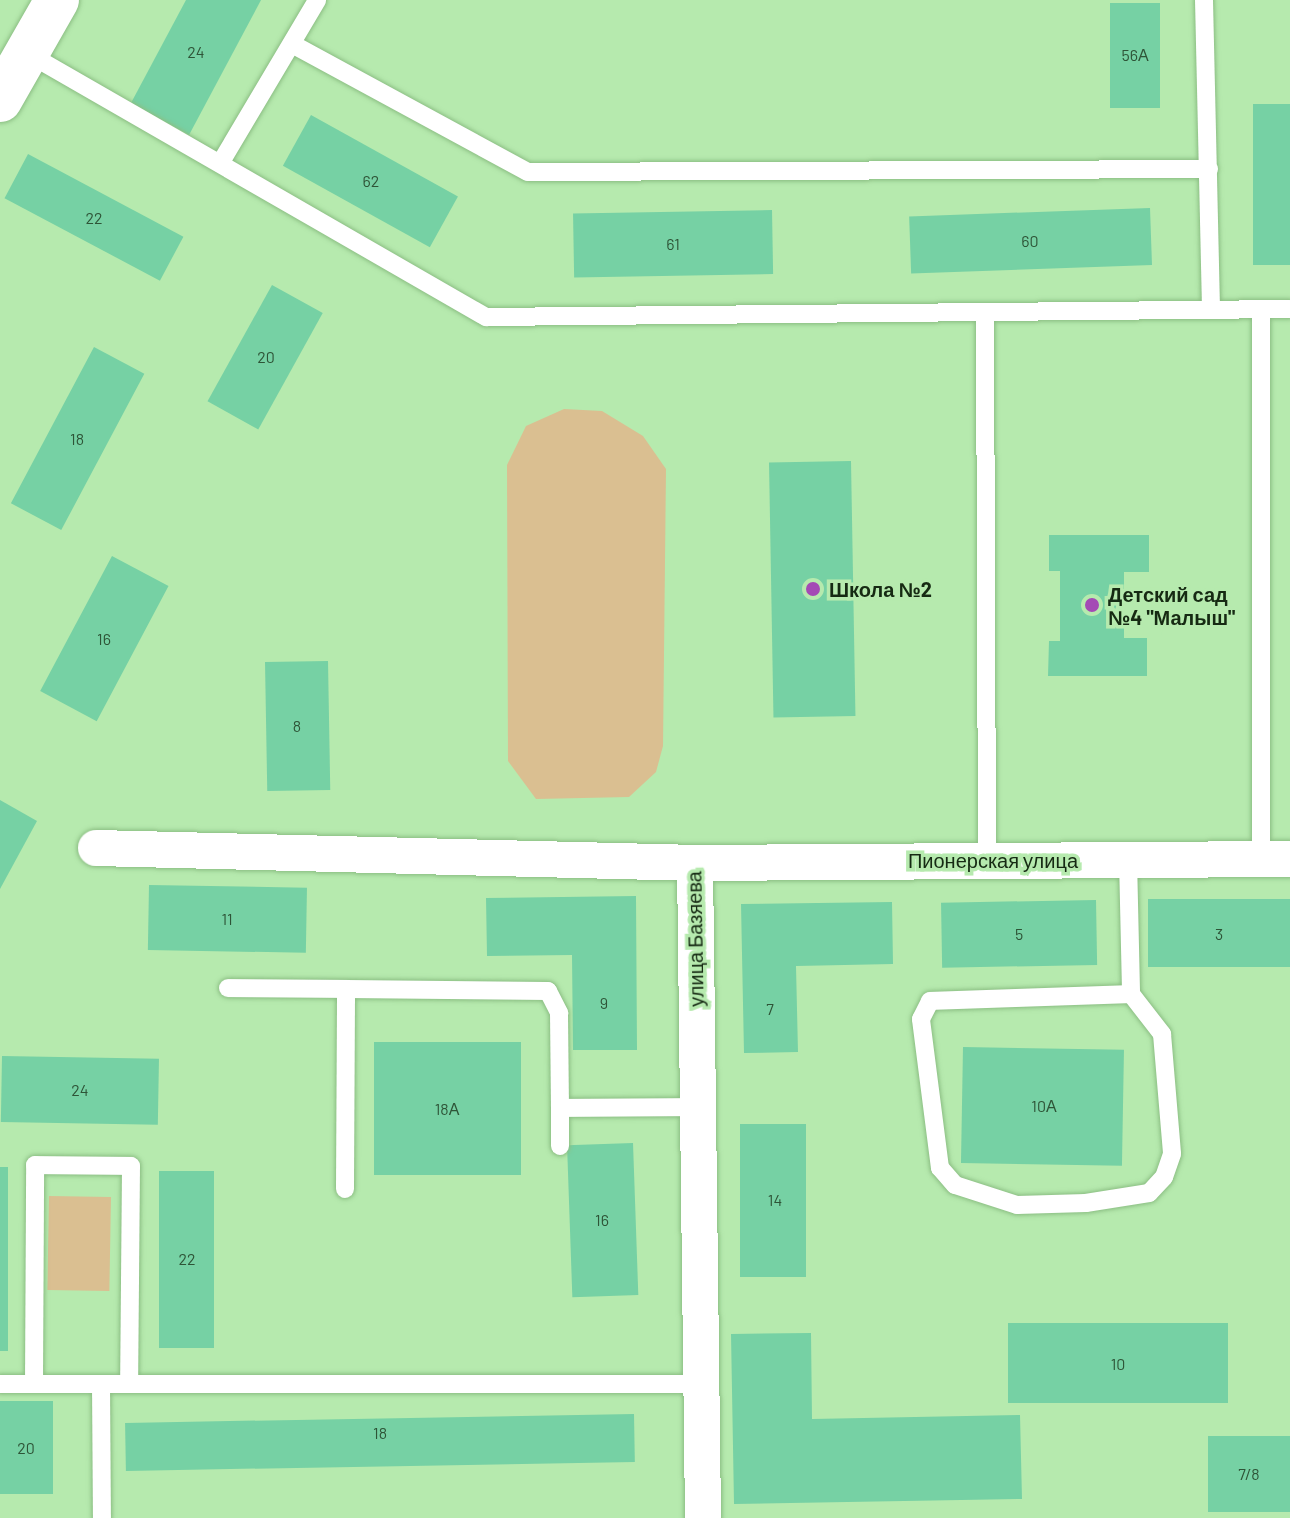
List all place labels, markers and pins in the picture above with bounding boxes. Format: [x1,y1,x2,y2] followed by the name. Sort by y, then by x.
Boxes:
[829,577,932,601] place label: Школа №2
[804,580,822,598] marker: Школа №2
[1108,582,1235,629] place label: Детский сад №4 "Малыш"
[1083,596,1101,614] marker: Детский сад №4 "Малыш"

